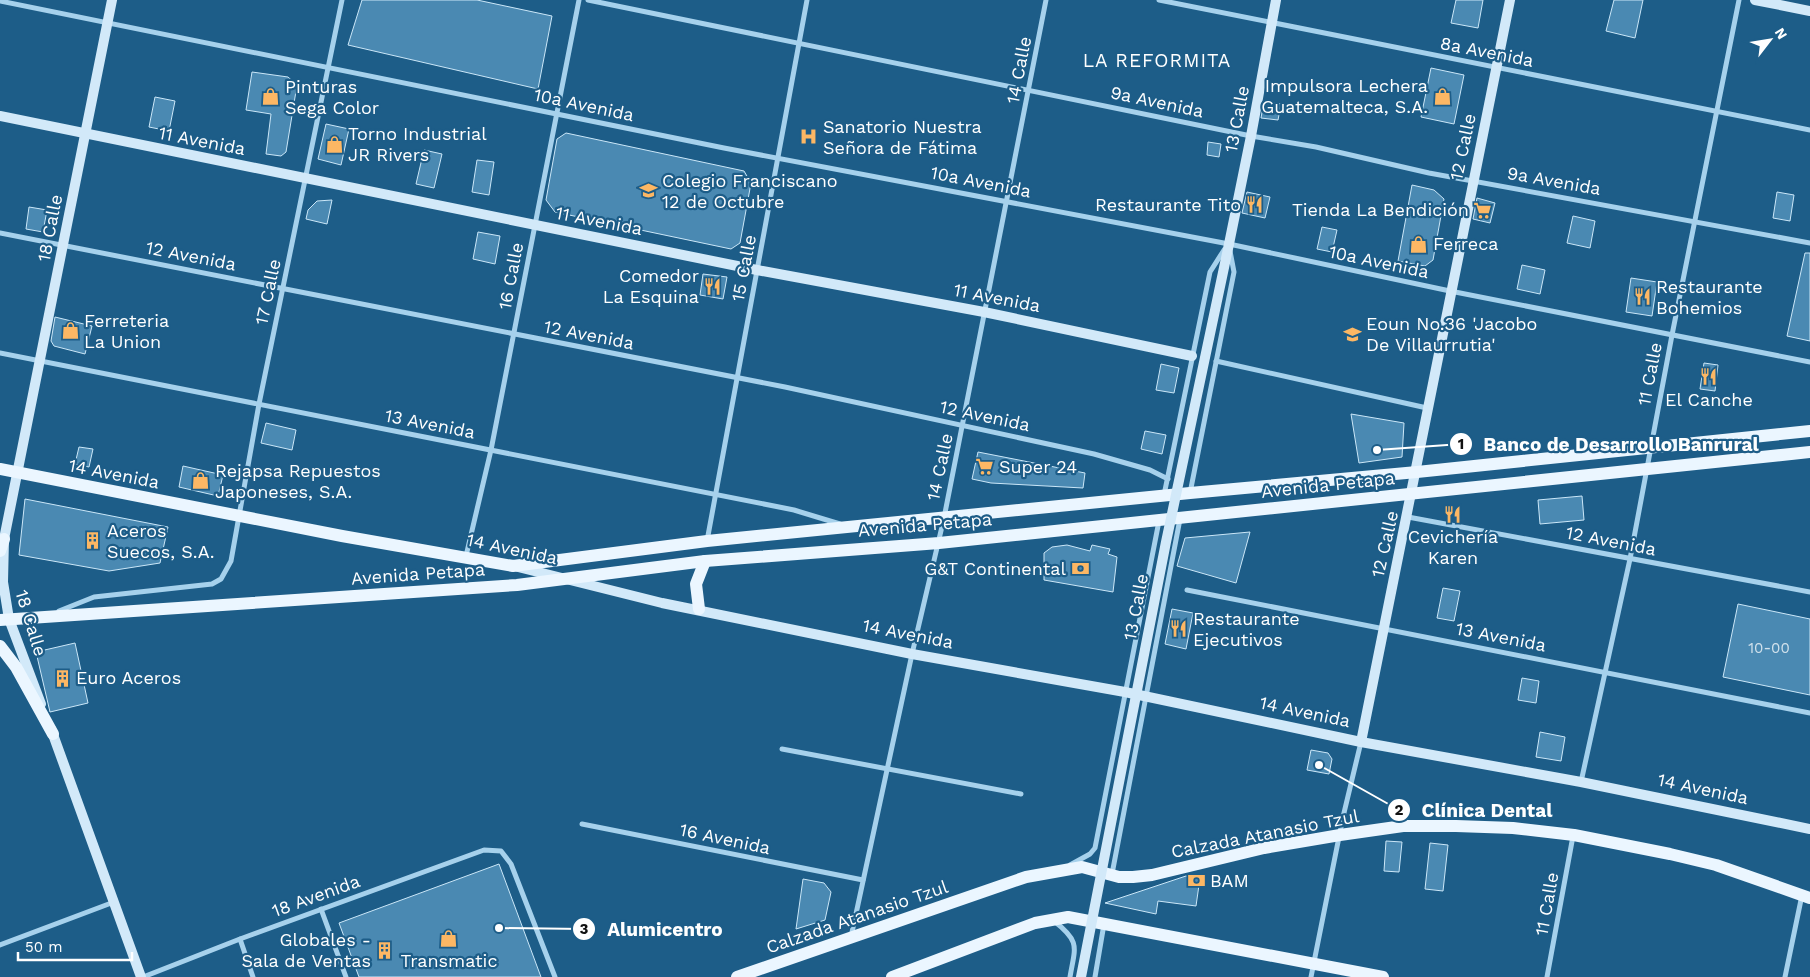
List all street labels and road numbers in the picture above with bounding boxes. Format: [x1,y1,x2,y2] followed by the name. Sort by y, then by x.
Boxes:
[1439,32,1536,71] street label: 8a Avenida
[1002,34,1035,105] street label: 14 Calle
[1109,81,1206,122] street label: 9a Avenida
[532,84,636,125] street label: 10a Avenida
[1220,84,1253,154] street label: 13 Calle
[1445,112,1480,182] street label: 12 Calle
[157,122,247,159] street label: 11 Avenida
[929,161,1033,202] street label: 10a Avenida
[1506,162,1603,199] street label: 9a Avenida
[33,192,66,263] street label: 18 Calle
[554,202,644,239] street label: 11 Avenida
[727,233,760,303] street label: 15 Calle
[144,236,238,275] street label: 12 Avenida
[494,241,527,311] street label: 16 Calle
[1327,241,1431,282] street label: 10a Avenida
[250,257,285,327] street label: 17 Calle
[952,279,1042,316] street label: 11 Avenida
[542,315,636,354] street label: 12 Avenida
[1633,340,1666,407] street label: 11 Calle
[938,396,1032,435] street label: 12 Avenida
[383,404,477,443] street label: 13 Avenida
[922,431,957,502] street label: 14 Calle
[67,454,161,493] street label: 14 Avenida
[1260,467,1396,502] street label: Avenida Petapa
[857,508,993,541] street label: Avenida Petapa
[1367,509,1402,579] street label: 12 Calle
[1564,521,1658,560] street label: 12 Avenida
[465,529,559,568] street label: 14 Avenida
[350,558,486,589] street label: Avenida Petapa
[1119,572,1152,642] street label: 13 Calle
[11,587,51,659] street label: 18 Calle
[861,614,955,653] street label: 14 Avenida
[1454,617,1548,656] street label: 13 Avenida
[1258,692,1352,731] street label: 14 Avenida
[1656,769,1750,808] street label: 14 Avenida
[1169,805,1361,862] street label: Calzada Atanasio Tzul
[678,819,772,858] street label: 16 Avenida
[269,870,363,921] street label: 18 Avenida
[1531,871,1562,937] street label: 11 Calle
[763,875,951,958] street label: Calzada Atanasio Tzul

